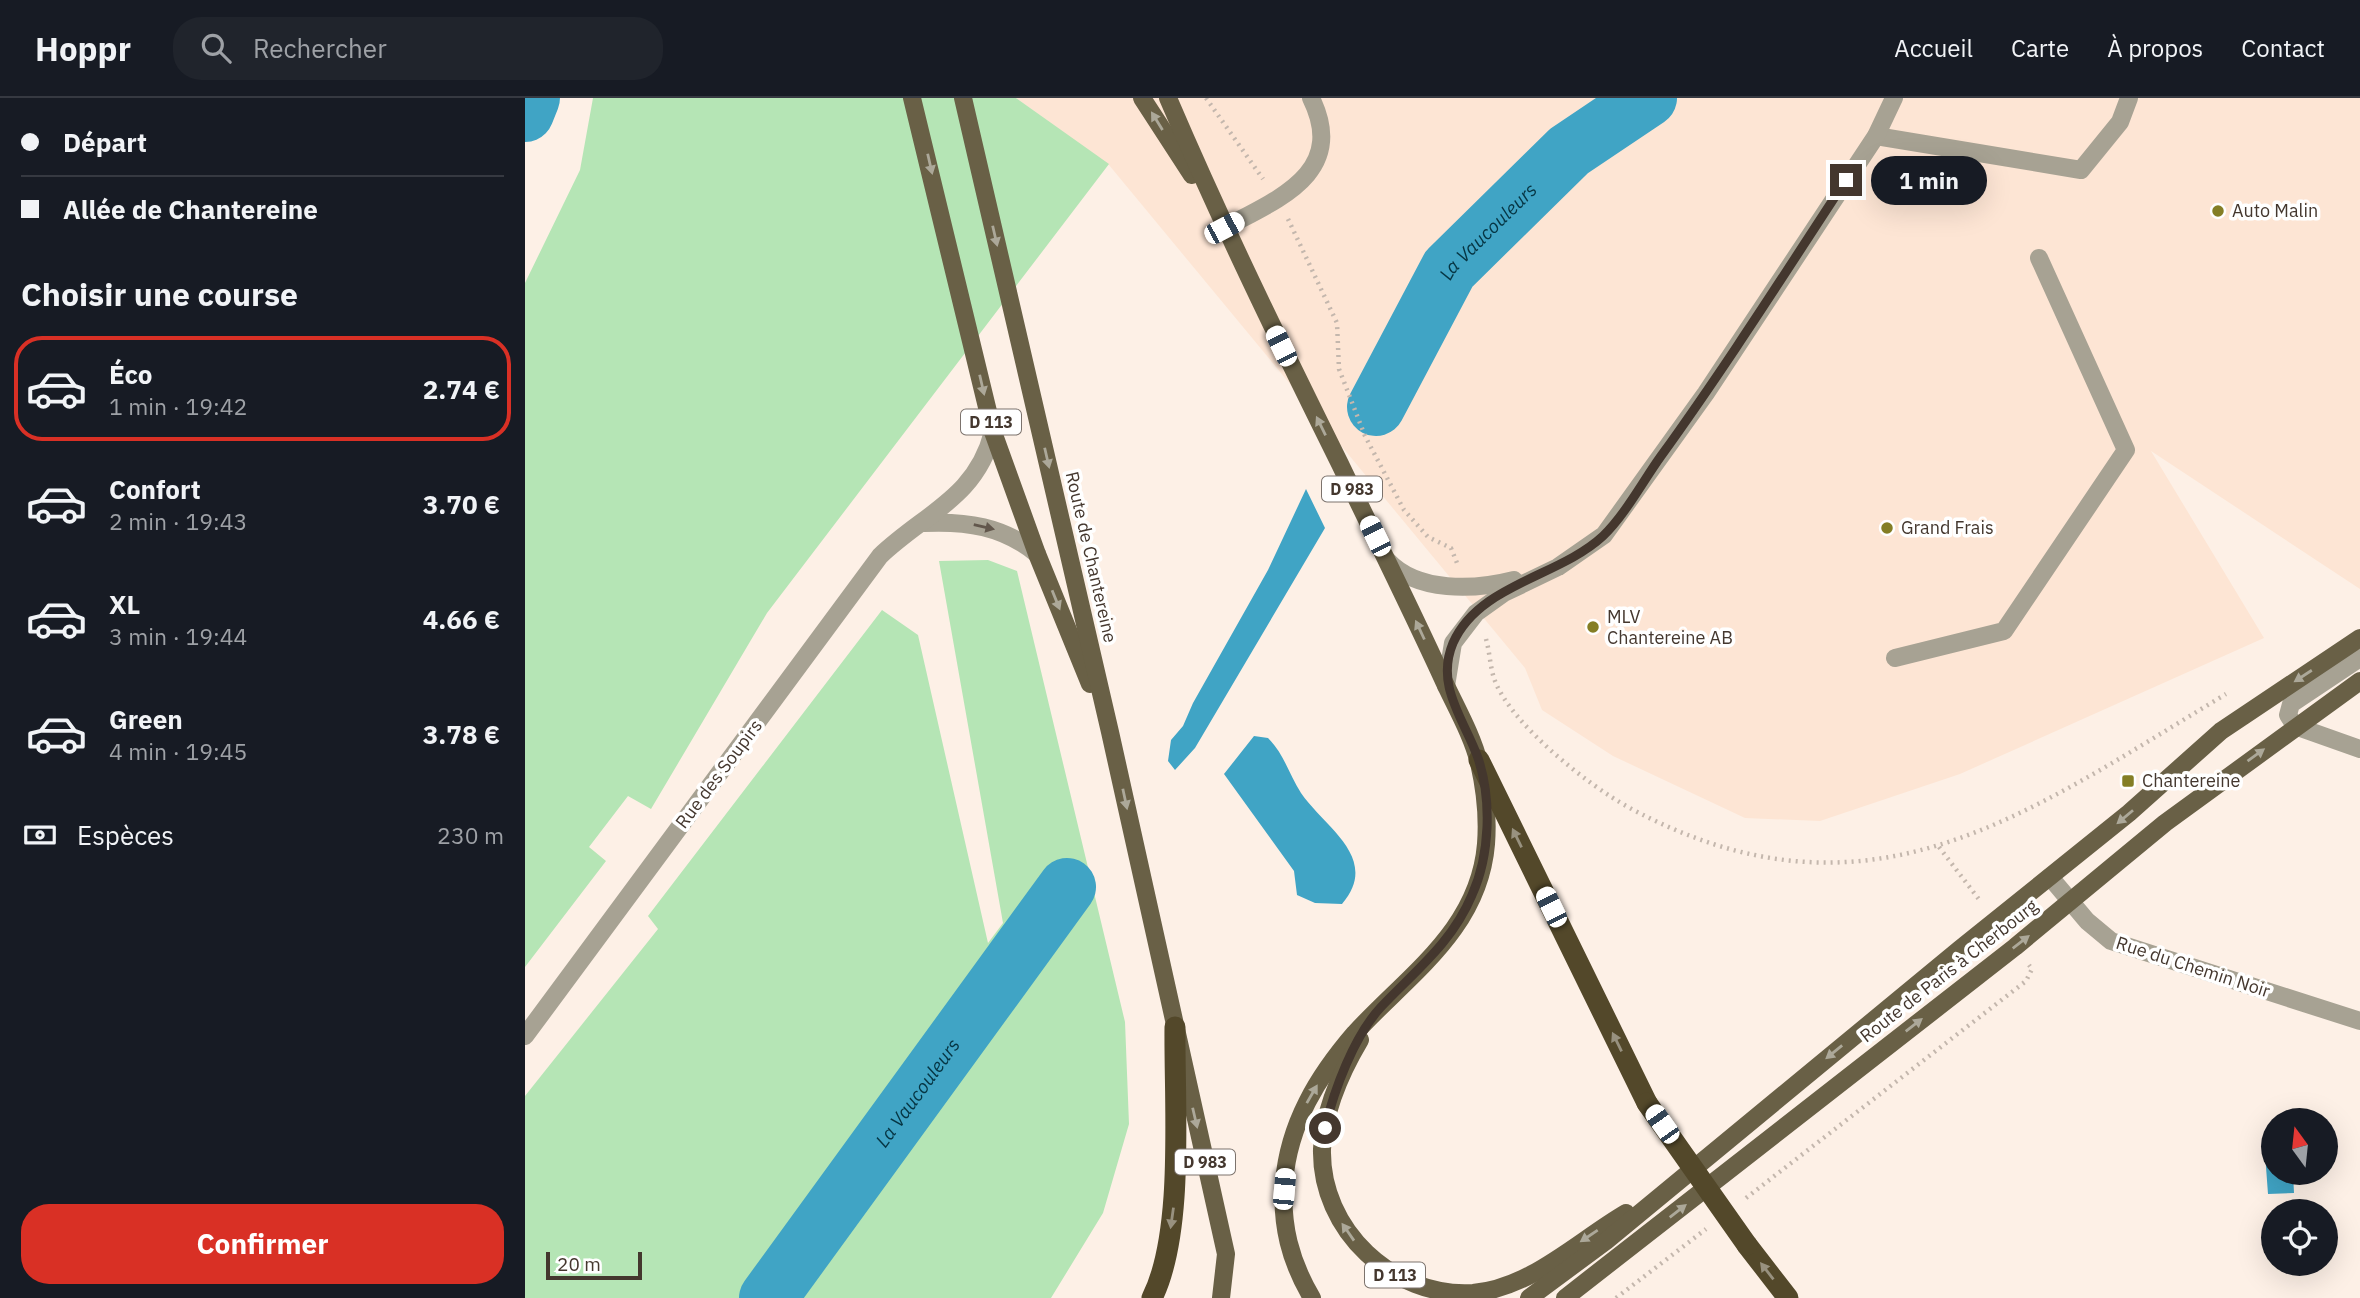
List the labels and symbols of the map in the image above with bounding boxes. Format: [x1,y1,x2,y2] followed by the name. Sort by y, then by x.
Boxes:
[1151,111,1164,130] one-way arrow
[925,153,936,175] one-way arrow
[1871,155,1986,204] callout: 1 min
[1830,164,1862,196] route end
[1434,178,1542,284] water label: La Vaucouleurs
[2232,199,2318,222] place label: Auto Malin
[2210,203,2226,219] marker: Auto Malin
[1201,209,1248,247] car
[990,225,1001,247] one-way arrow
[1263,323,1300,369] car
[977,374,988,396] one-way arrow
[961,410,1021,434] road number: D 113
[1315,416,1326,436] one-way arrow
[1041,447,1052,469] one-way arrow
[1061,469,1122,645] street label: Route de Chantereine
[1322,476,1382,502] road number: D 983
[1357,513,1394,559] car
[1901,516,1994,539] place label: Grand Frais
[1879,520,1895,536] marker: Grand Frais
[973,521,995,532] one-way arrow
[1050,590,1062,610] one-way arrow
[1607,605,1733,649] place label: MLV Chantereine AB
[1585,619,1601,635] marker: MLV Chantereine AB
[1415,620,1426,641] one-way arrow
[2293,669,2312,682] one-way arrow
[670,715,767,833] street label: Rue des Soupirs
[2247,747,2265,762] one-way arrow
[2142,769,2240,792] place label: Chantereine
[2120,773,2136,789] marker: Chantereine
[1120,788,1131,810] one-way arrow
[2116,809,2134,824] one-way arrow
[1511,828,1523,848] one-way arrow
[1533,884,1570,930] car
[1855,894,2043,1047] street label: Route de Paris à Cherbourg
[2113,931,2273,1002] street label: Rue du Chemin Noir
[2012,935,2030,950] one-way arrow
[1905,1017,1923,1032] one-way arrow
[1612,1032,1623,1052] one-way arrow
[870,1034,965,1152] water label: La Vaucouleurs
[1825,1044,1843,1060] one-way arrow
[1305,1084,1318,1103] one-way arrow
[1642,1101,1683,1147] car
[1190,1107,1201,1129] one-way arrow
[2261,1108,2338,1185] north arrow
[1309,1112,1341,1144] route start
[1175,1150,1235,1174] road number: D 983
[1272,1167,1297,1211] car
[1668,1203,1686,1218] one-way arrow
[1166,1207,1177,1229] one-way arrow
[1341,1223,1355,1241] one-way arrow
[1580,1229,1598,1243] one-way arrow
[546,1249,642,1281] scale bar
[1365,1262,1425,1288] road number: D 113
[1760,1263,1775,1281] one-way arrow

